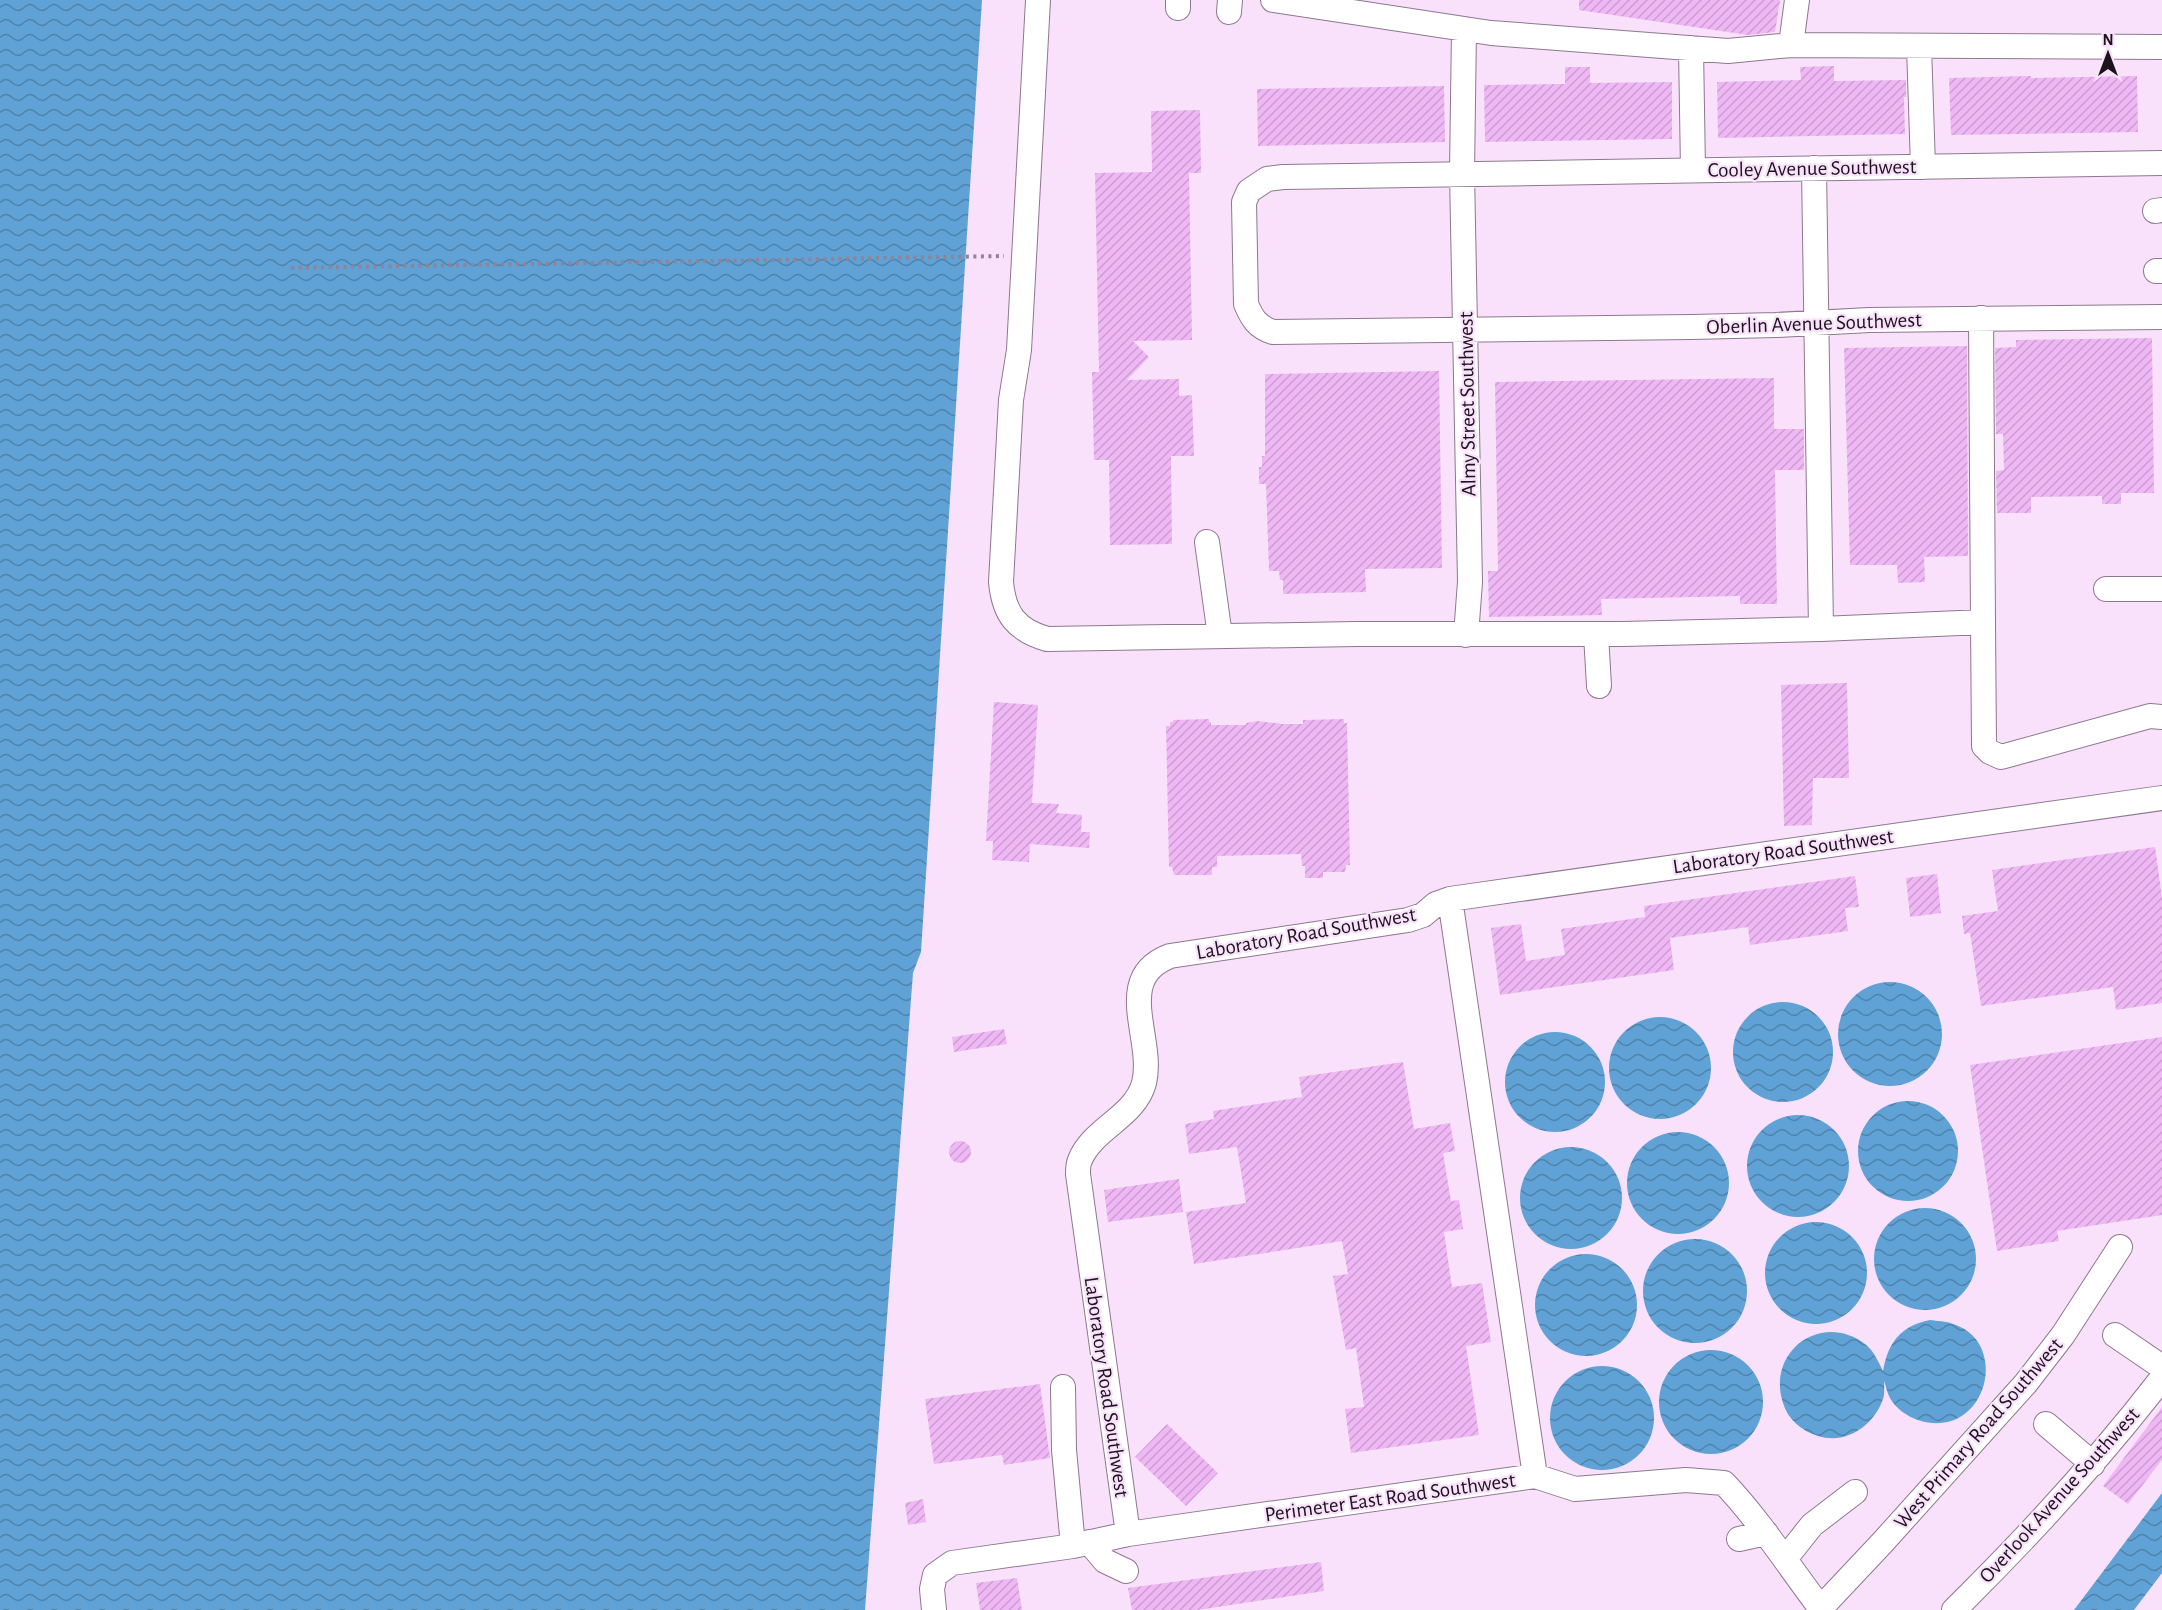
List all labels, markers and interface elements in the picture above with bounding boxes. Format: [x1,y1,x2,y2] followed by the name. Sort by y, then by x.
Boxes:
[2078,24,2138,84] north arrow
[2102,32,2114,48] text: N
[1707,156,1917,181] street label: Cooley Avenue Southwest
[1706,309,1922,338] street label: Oberlin Avenue Southwest
[1455,311,1480,497] street label: Almy Street Southwest
[1671,826,1895,877] street label: Laboratory Road Southwest
[1195,904,1418,963] street label: Laboratory Road Southwest
[1081,1275,1132,1499] street label: Laboratory Road Southwest
[1890,1334,2067,1533] street label: West Primary Road Southwest
[1975,1403,2144,1587] street label: Overlook Avenue Southwest
[1263,1469,1517,1525] street label: Perimeter East Road Southwest

